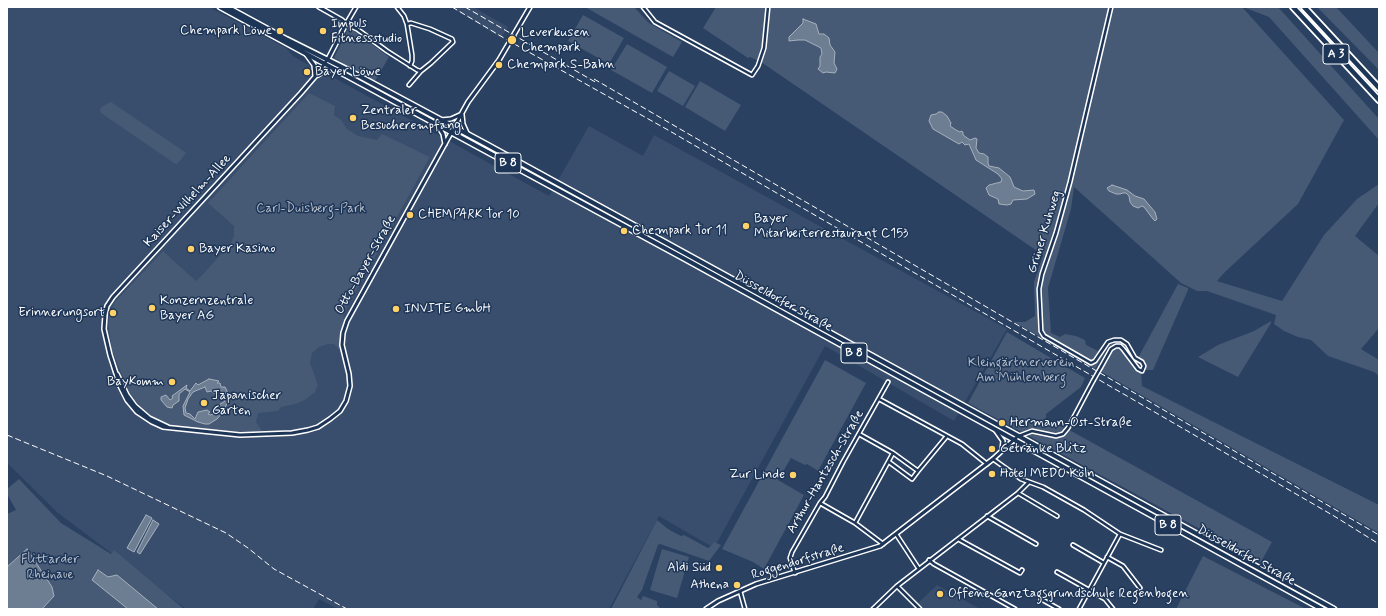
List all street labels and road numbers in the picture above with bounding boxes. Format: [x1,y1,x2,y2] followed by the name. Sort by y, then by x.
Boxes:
[1323,44,1349,64] road number: A 3
[141,151,235,251] street label: Kaiser-Wilhelm-Allee
[495,153,521,173] road number: B 8
[1025,189,1065,275] street label: Grüner Kuhweg
[332,213,400,317] street label: Otto-Bayer-Straße
[731,268,835,336] street label: Düsseldorfer Straße
[841,343,867,363] road number: B 8
[784,407,868,537] street label: Arthur-Hantzsch-Straße
[1155,515,1181,535] road number: B 8
[1194,522,1298,590] street label: Düsseldorfer Straße
[750,540,846,584] street label: Roggendorfstraße

